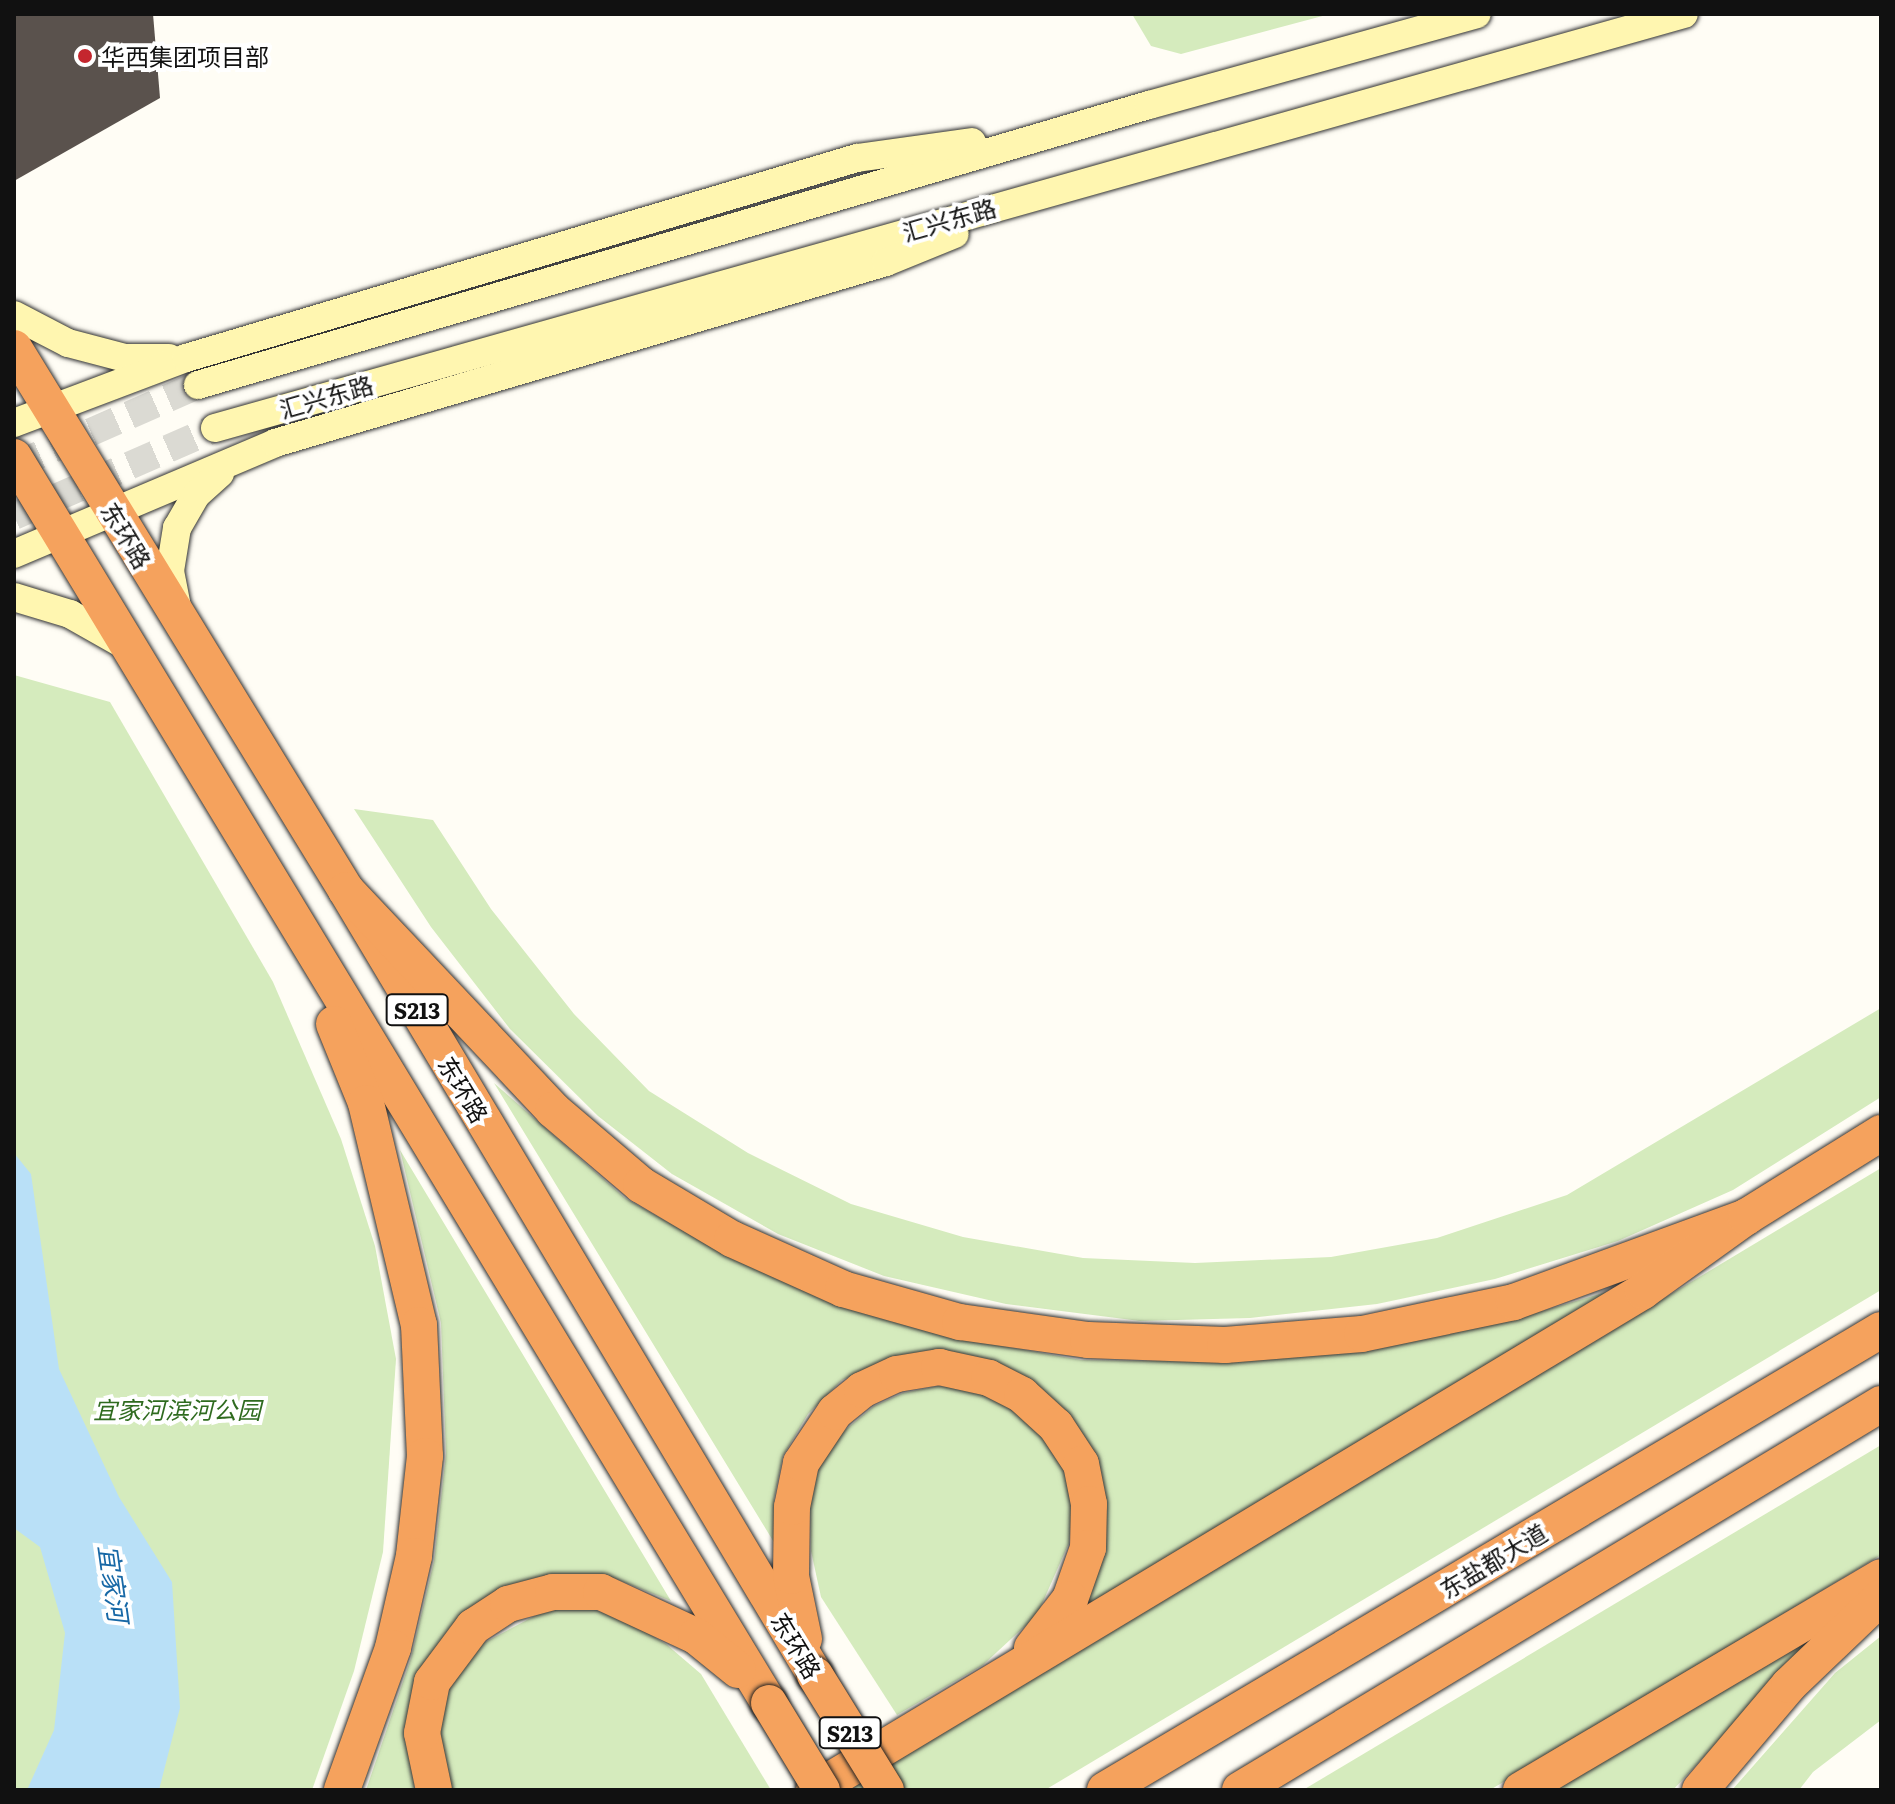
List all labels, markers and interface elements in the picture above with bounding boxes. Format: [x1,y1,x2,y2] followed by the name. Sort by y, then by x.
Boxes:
[101,42,269,70] place label: 华西集团项目部
[76,47,94,65] marker: 华西集团项目部
[899,192,999,246] street label: 汇兴东路
[276,369,376,423] street label: 汇兴东路
[96,497,158,573] street label: 东环路
[385,992,449,1028] road number: S213
[433,1051,495,1127] street label: 东环路
[93,1395,261,1423] park label: 宜家河滨河公园
[1434,1517,1552,1603] street label: 东盐都大道
[94,1542,136,1624] water label: 宜家河
[766,1607,828,1683] street label: 东环路
[818,1715,882,1751] road number: S213

